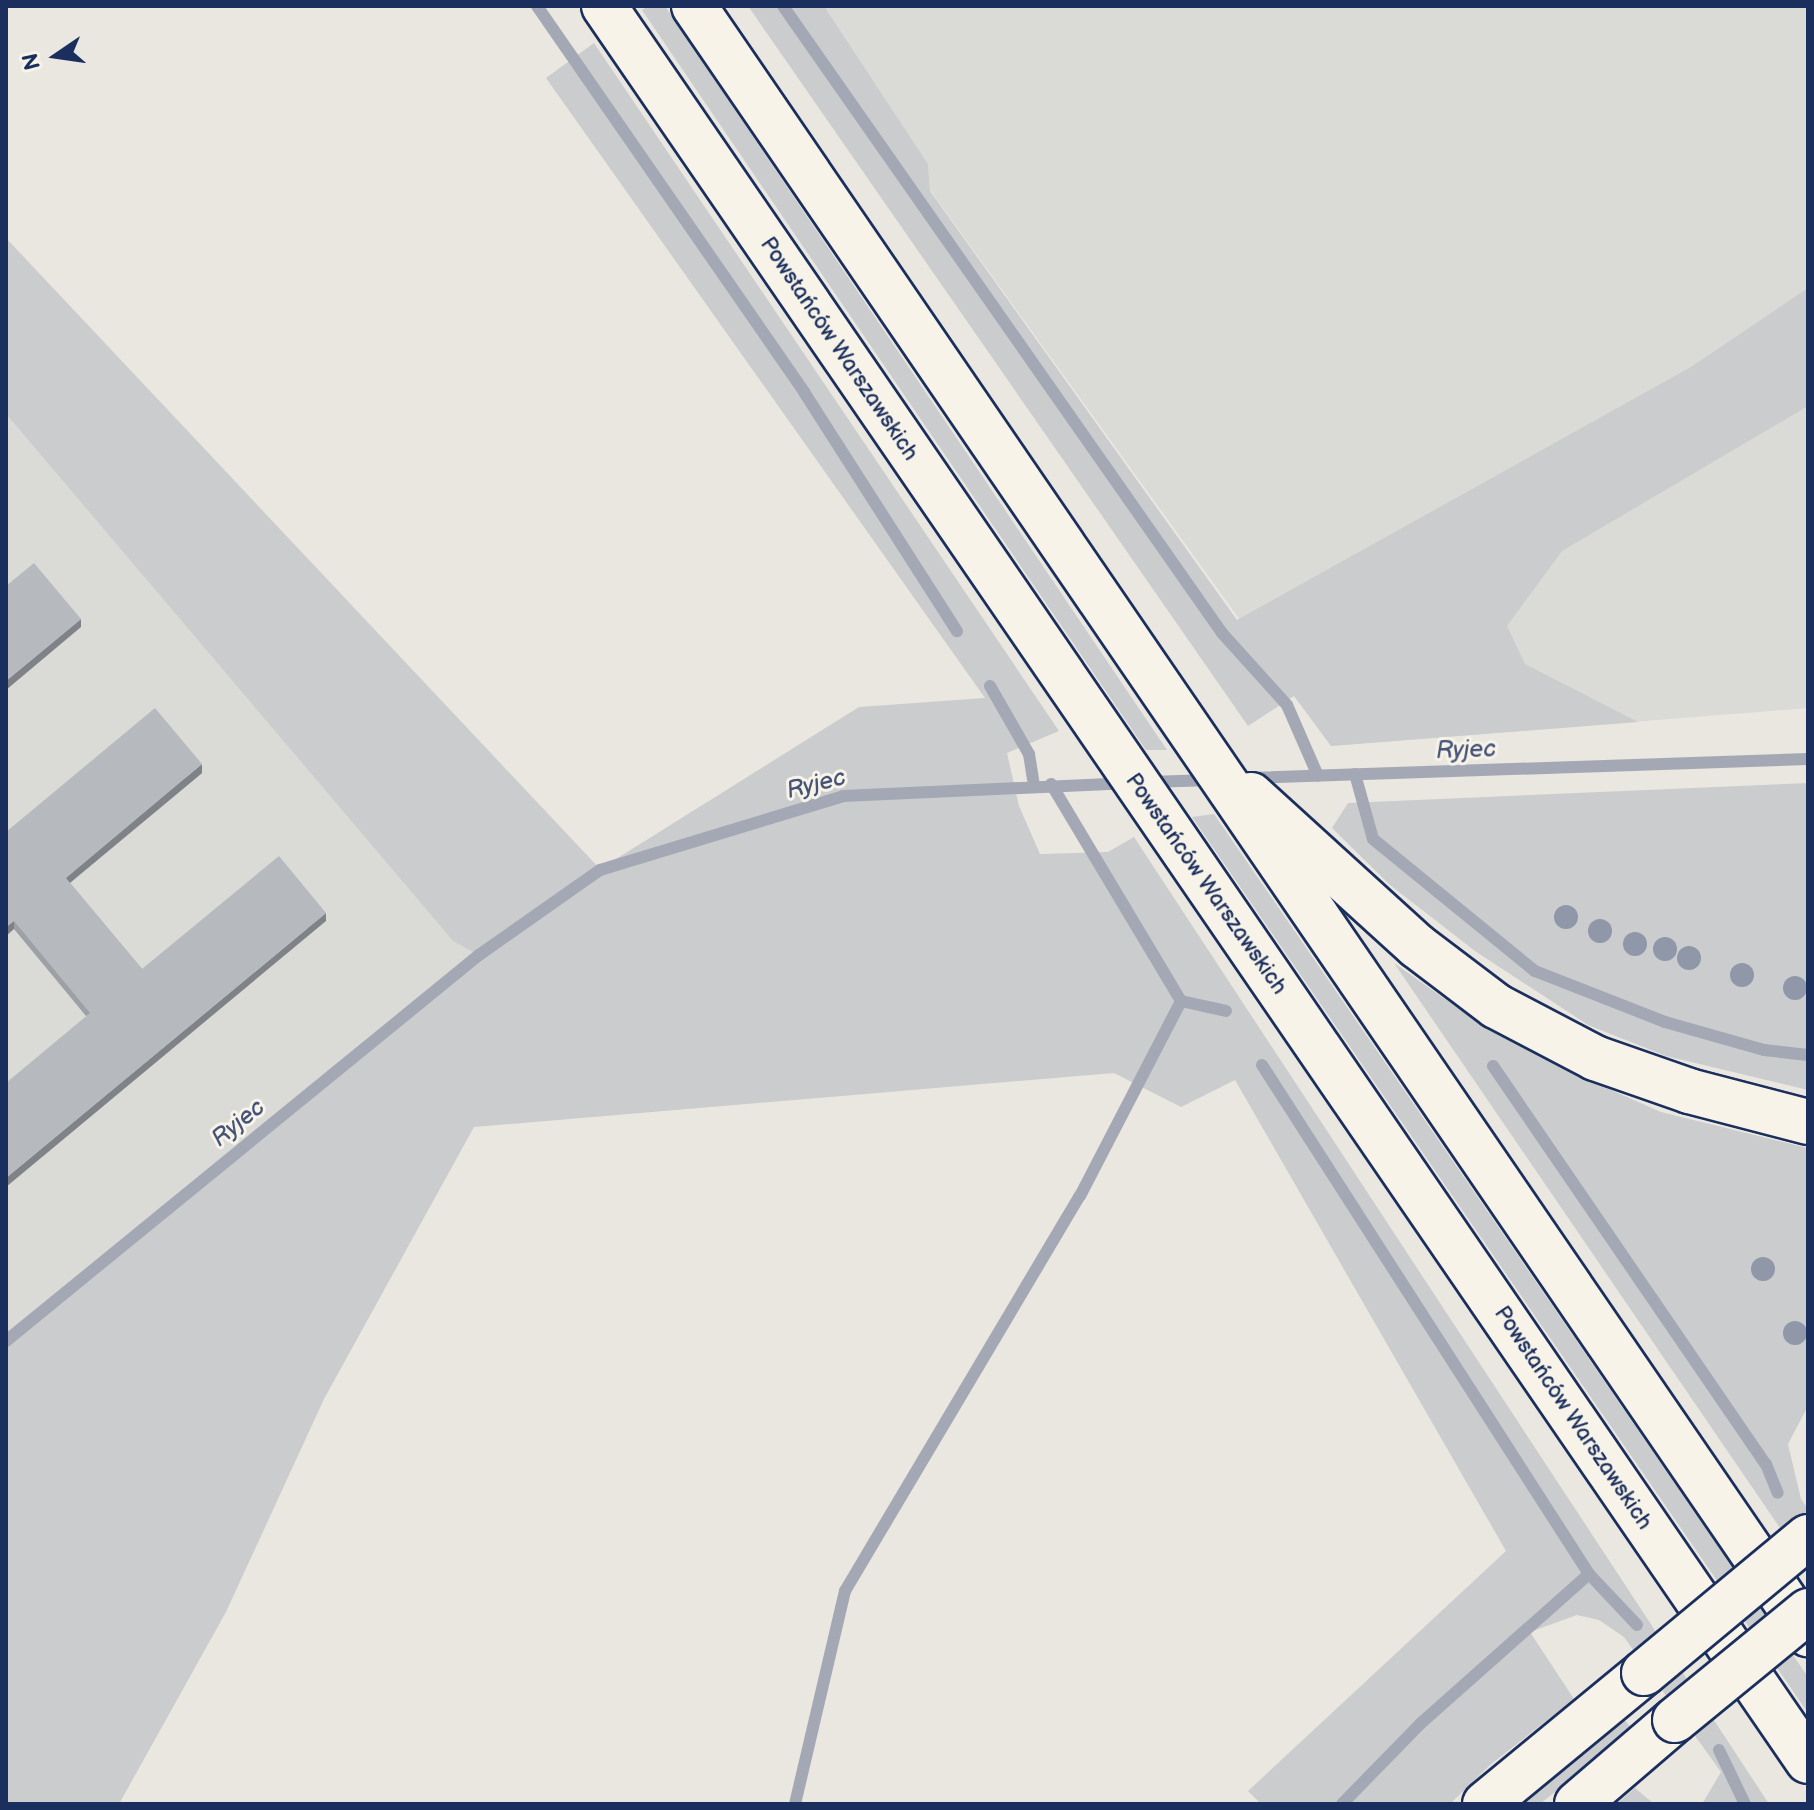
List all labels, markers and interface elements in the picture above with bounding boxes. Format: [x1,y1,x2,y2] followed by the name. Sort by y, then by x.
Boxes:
[16,16,96,96] north arrow
[17,50,47,73] text: N
[754,232,924,466] street label: Powstańców Warszawskich
[1436,735,1496,765] water label: Ryjec
[783,763,849,805] water label: Ryjec
[1119,768,1293,1000] street label: Powstańców Warszawskich
[206,1093,270,1153] water label: Ryjec
[1488,1301,1658,1535] street label: Powstańców Warszawskich

